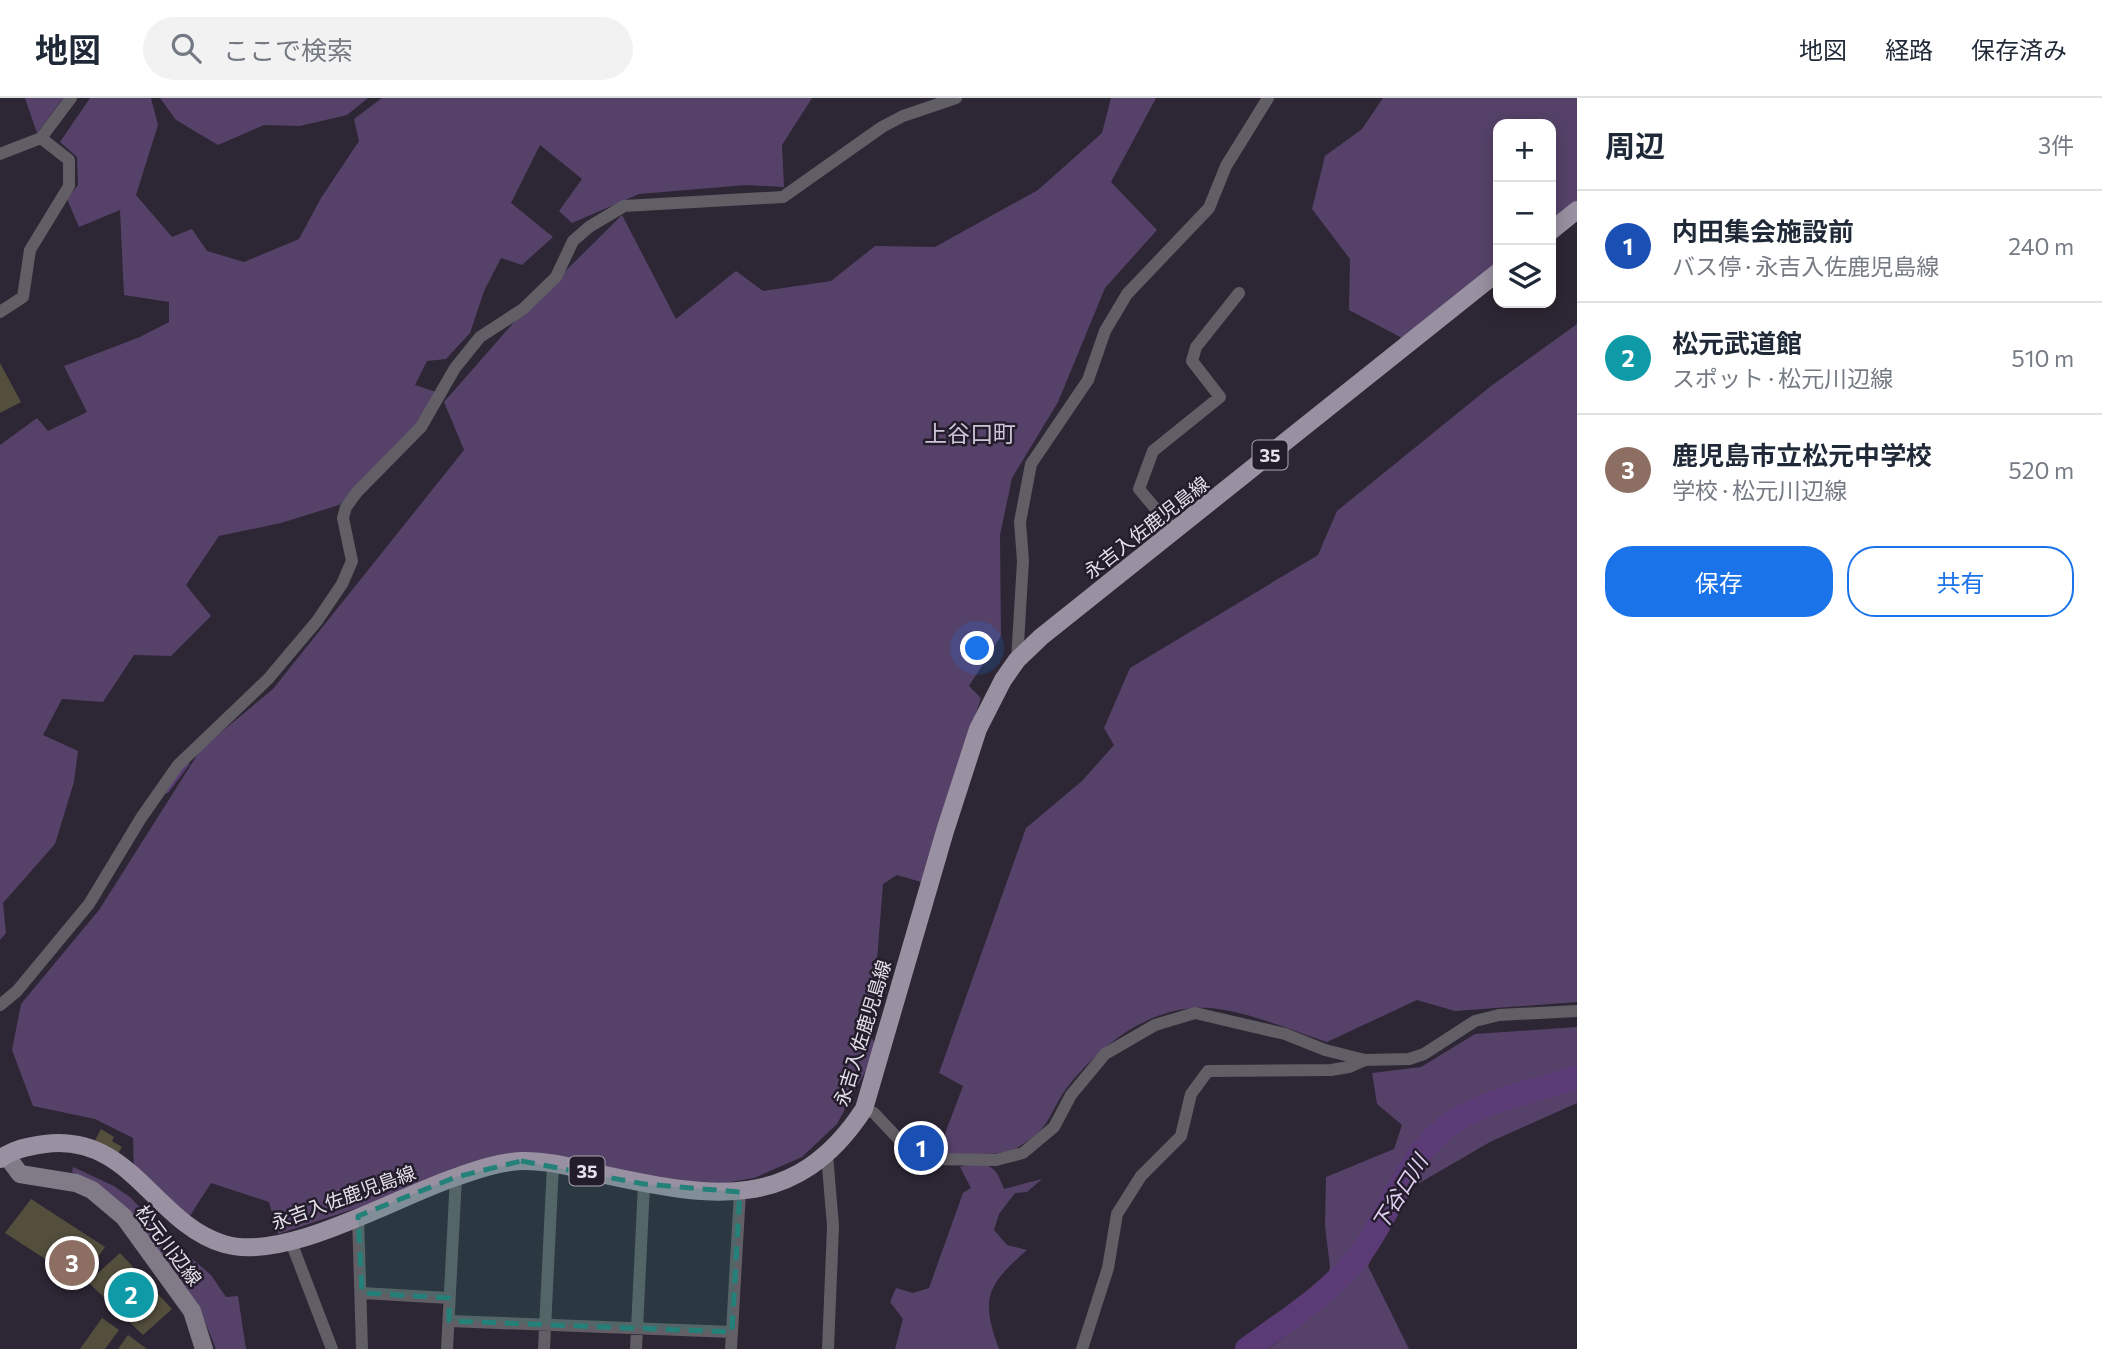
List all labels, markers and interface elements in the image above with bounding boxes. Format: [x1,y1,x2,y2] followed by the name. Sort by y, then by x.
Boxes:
[143,17,633,80] search box
[35,28,101,69] text: 地図
[167,29,205,67] icon: search
[223,34,353,65] text: ここで検索
[1799,35,1847,64] text: 地図
[1885,35,1933,64] text: 経路
[1971,35,2067,64] text: 保存済み
[1493,119,1556,308] map controls
[1493,119,1556,182] button: +
[1605,126,1665,163] text: 周辺
[2038,131,2074,159] text: 3件
[1493,182,1556,245] button: −
[1672,215,1854,246] text: 内田集会施設前
[1623,232,1633,260] text: 1
[2008,232,2074,260] text: 240 m
[1493,245,1556,308] button: layers
[1672,252,1939,280] text: バス停 · 永吉入佐鹿児島線
[1672,327,1802,358] text: 松元武道館
[1621,344,1635,372] text: 2
[2011,344,2074,372] text: 510 m
[1672,364,1893,392] text: スポット · 松元川辺線
[924,419,1016,447] district label: 上谷口町
[1672,439,1932,470] text: 鹿児島市立松元中学校
[1252,440,1288,470] road number: 35
[1621,456,1635,484] text: 3
[2009,456,2074,484] text: 520 m
[1079,471,1213,583] street label: 永吉入佐鹿児島線
[1672,476,1847,504] text: 学校 · 松元川辺線
[1605,546,1833,617] button: 保存
[1847,546,2074,617] button: 共有
[960,631,994,665] your location
[829,957,895,1109] street label: 永吉入佐鹿児島線
[898,1122,944,1174] pin: 1
[1366,1148,1433,1234] water label: 下谷口川
[570,1156,604,1186] road number: 35
[268,1160,418,1234] street label: 永吉入佐鹿児島線
[131,1200,207,1290] street label: 松元川辺線
[49,1237,95,1289] pin: 3
[108,1269,154,1321] pin: 2

